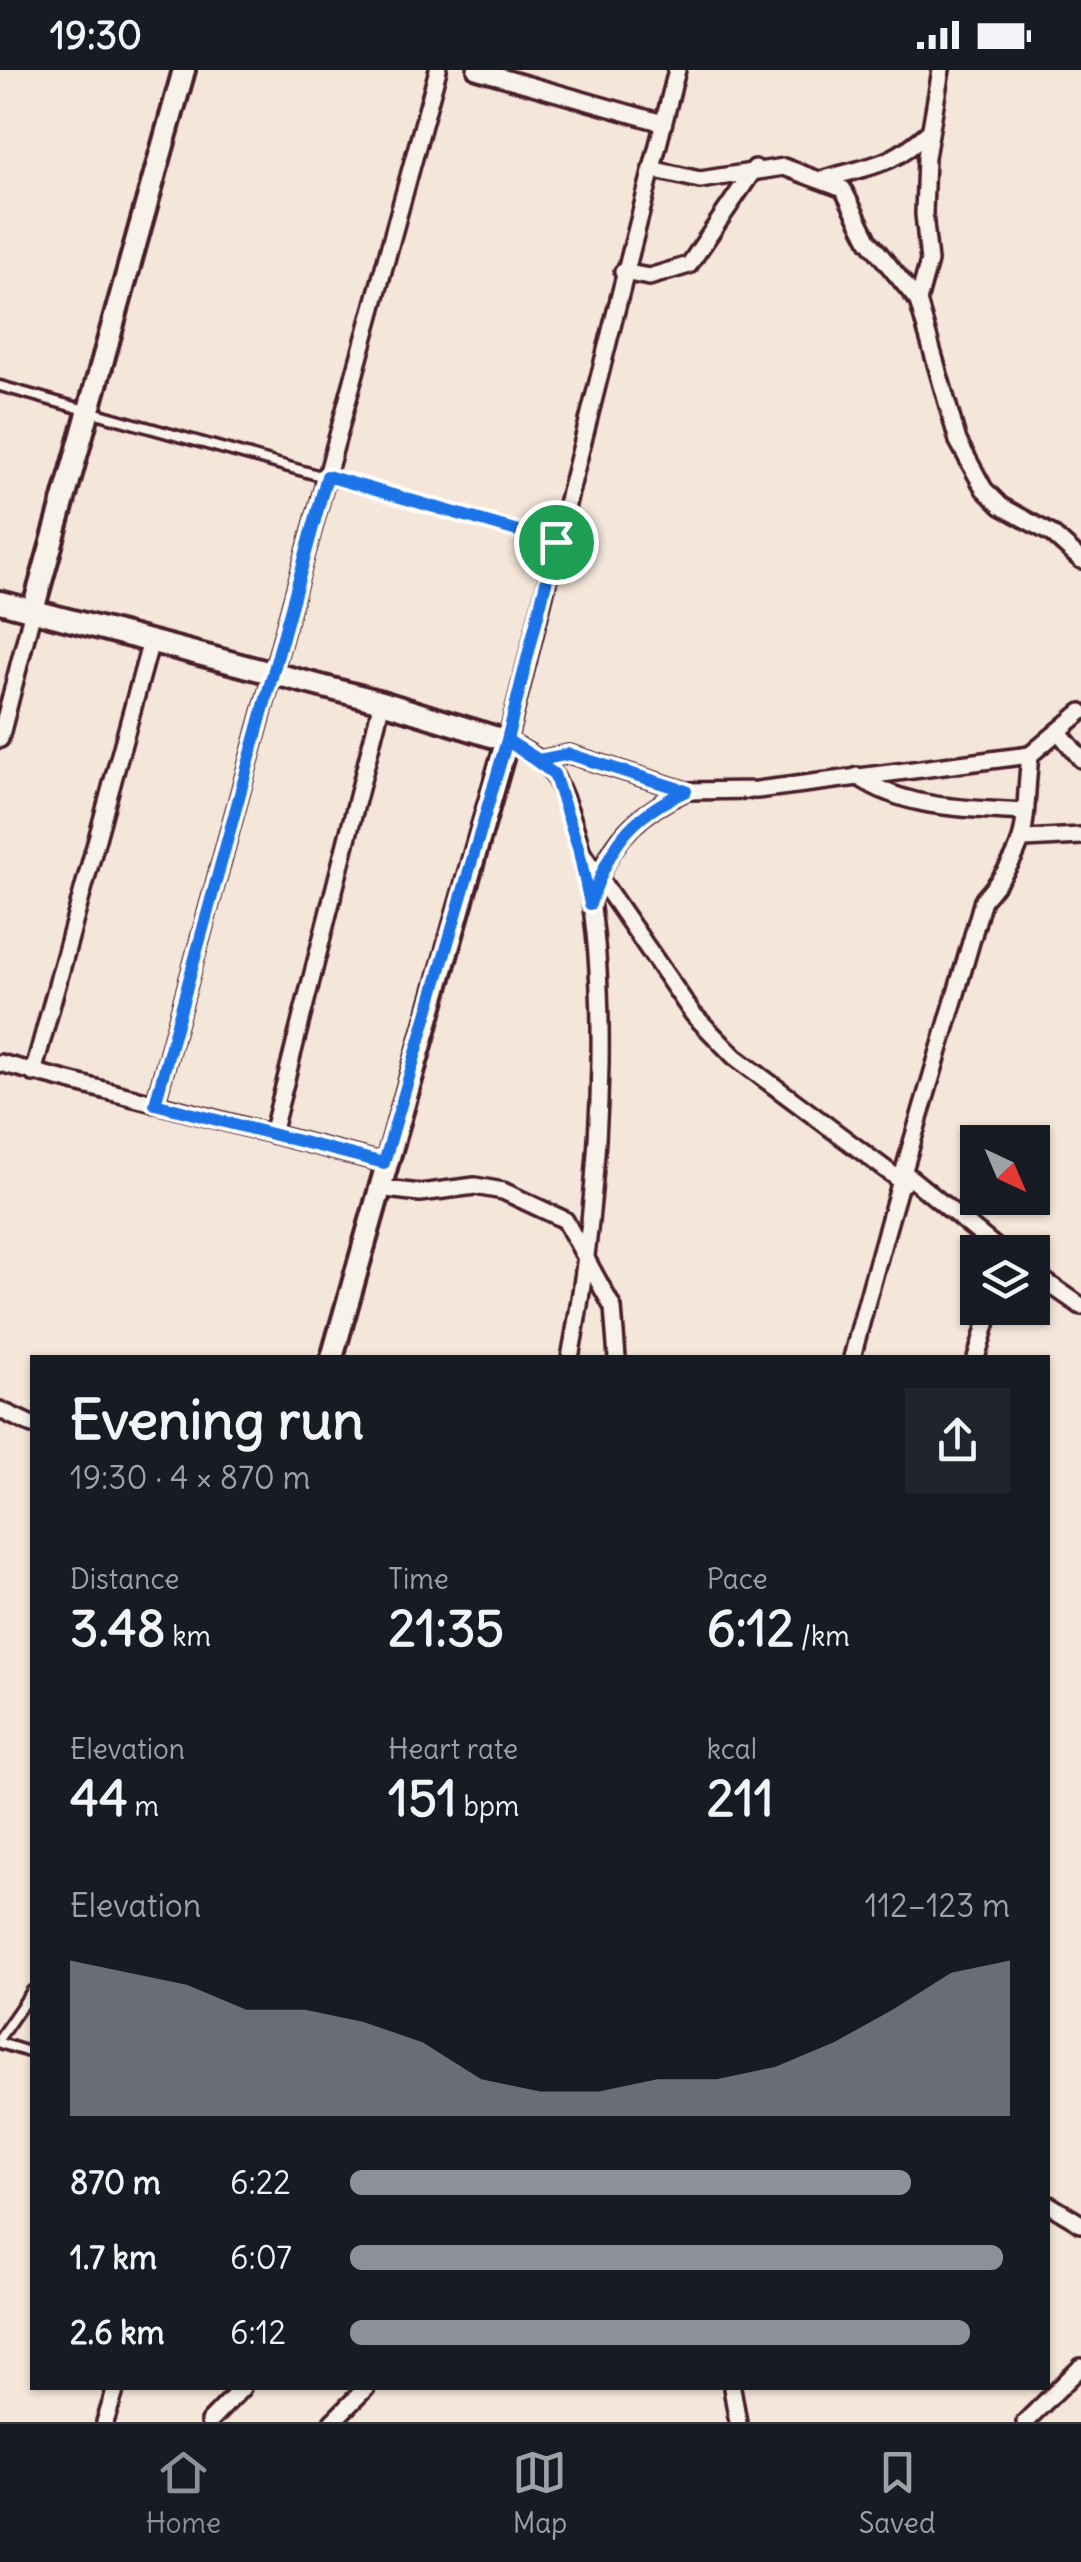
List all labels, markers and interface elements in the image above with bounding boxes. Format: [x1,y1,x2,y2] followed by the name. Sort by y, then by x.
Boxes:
[50,12,142,59] text: 19:30
[514,500,599,585] pin
[529,515,584,570] icon: arrive
[960,1125,1050,1215] north arrow
[960,1125,1050,1325] map controls
[960,1235,1050,1325] button: layers
[70,1385,364,1454] text: Evening run
[905,1388,1010,1493] button: share
[70,1457,311,1498] text: 19:30 · 4 × 870 m
[70,1561,179,1597] text: Distance
[388,1561,449,1597] text: Time
[707,1561,768,1597] text: Pace
[70,1597,166,1660] text: 3.48
[388,1597,504,1660] text: 21:35
[707,1597,794,1660] text: 6:12
[166,1618,211,1654] text: km
[794,1618,850,1654] text: /km
[70,1731,185,1767] text: Elevation
[388,1731,518,1767] text: Heart rate
[707,1731,757,1767] text: kcal
[70,1767,128,1830] text: 44
[388,1767,457,1830] text: 151
[707,1767,774,1830] text: 211
[128,1788,159,1824] text: m
[457,1788,519,1824] text: bpm
[70,1885,201,1926] text: Elevation
[865,1885,1010,1926] text: 112–123 m
[70,2162,161,2203] text: 870 m
[230,2162,291,2203] text: 6:22
[70,2237,157,2278] text: 1.7 km
[230,2237,292,2278] text: 6:07
[70,2312,165,2353] text: 2.6 km
[230,2312,286,2353] text: 6:12
[146,2445,221,2541] tab: Home
[512,2445,567,2541] tab: Map
[859,2445,935,2541] tab: Saved

